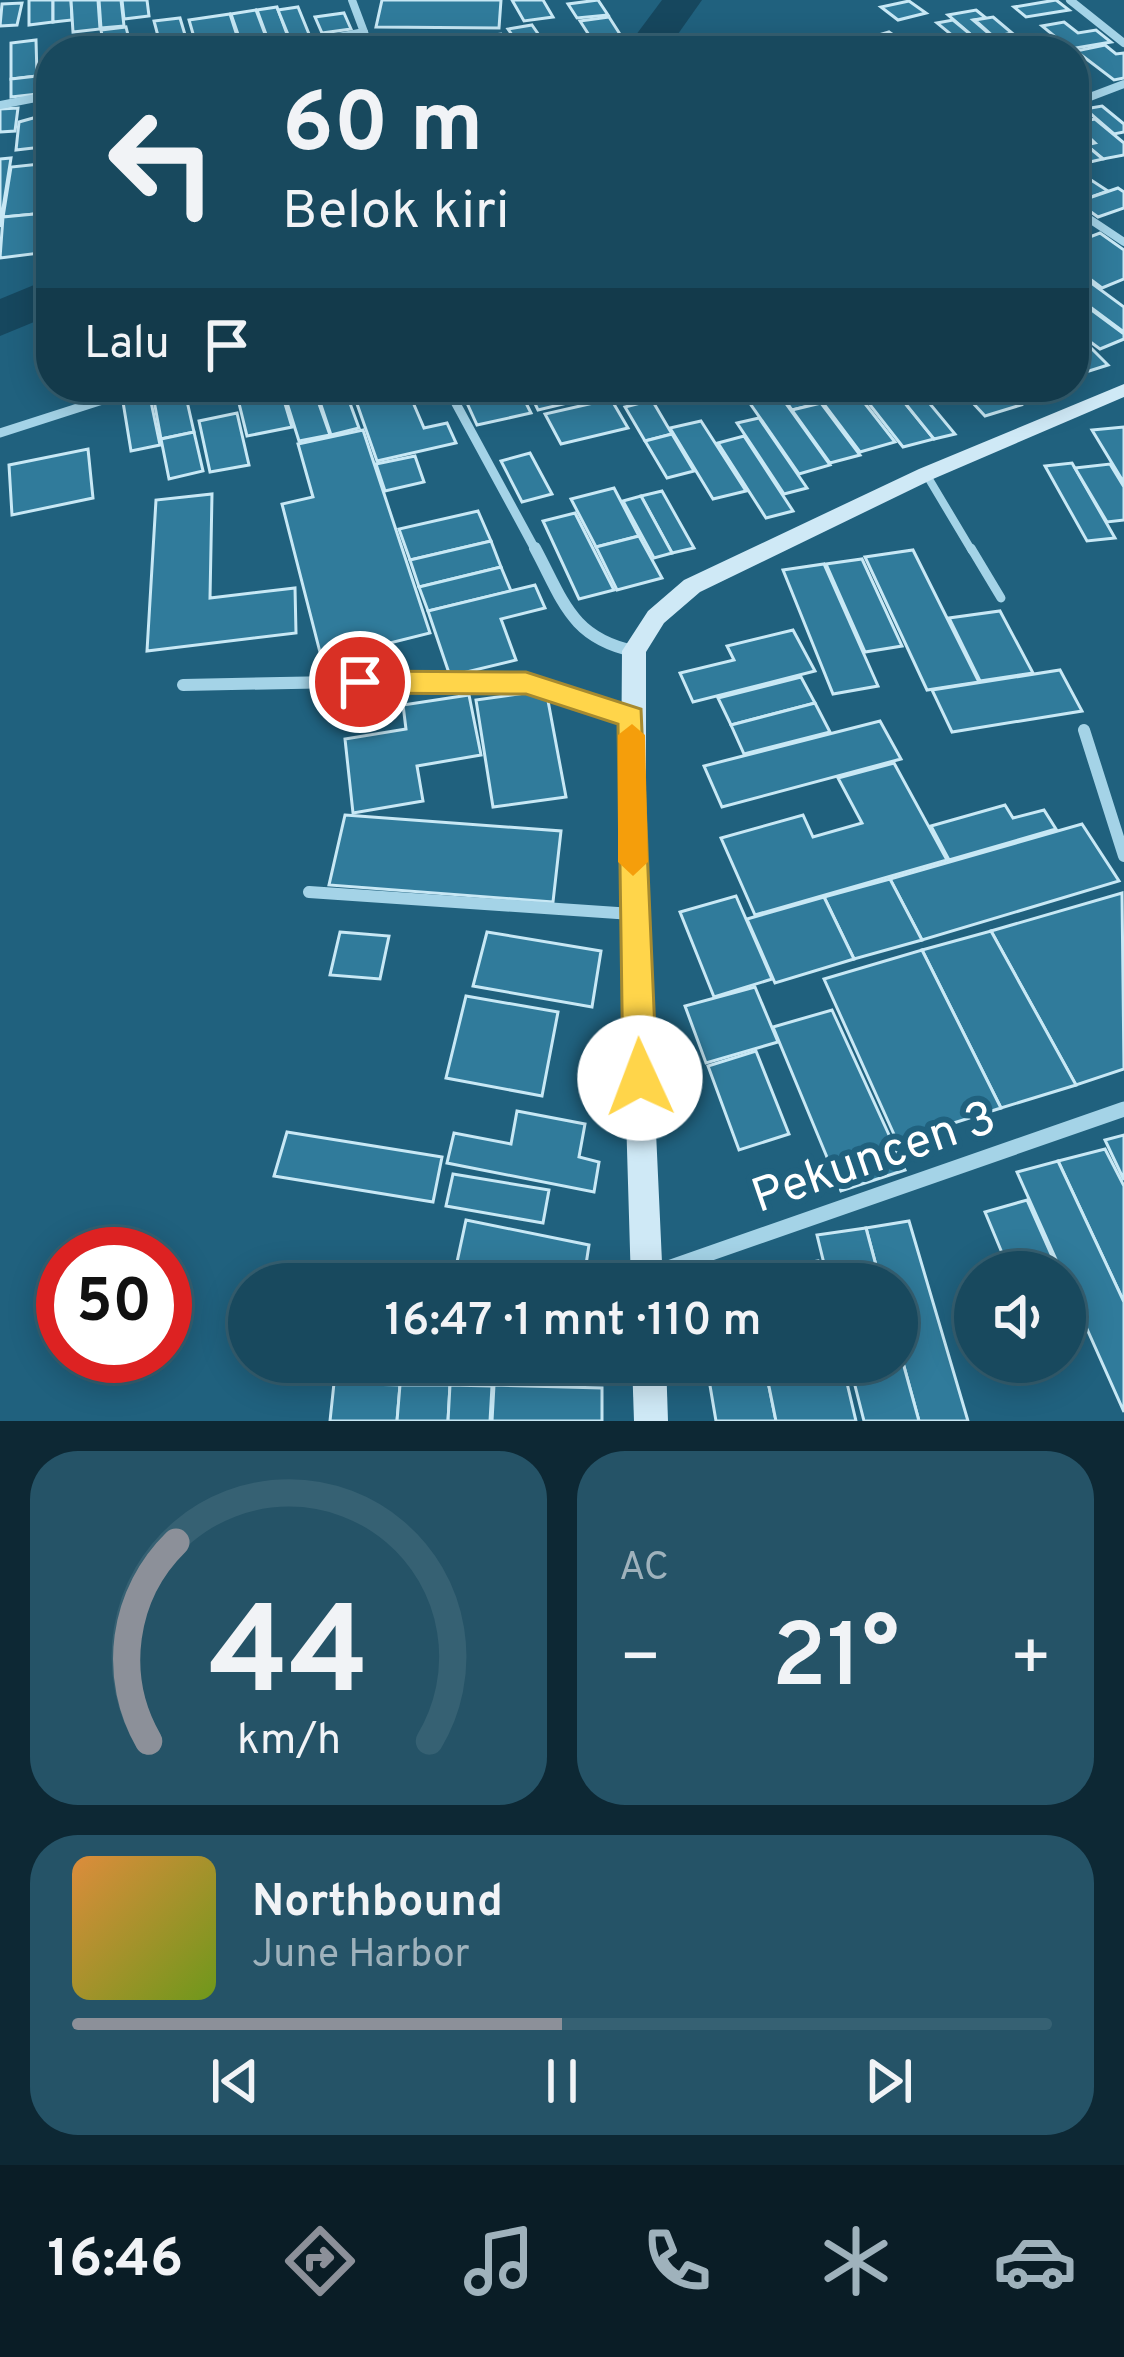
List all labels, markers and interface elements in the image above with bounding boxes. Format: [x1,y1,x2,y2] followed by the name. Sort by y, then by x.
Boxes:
[282,75,483,181] text: 60 m
[84,84,240,240] icon: left
[282,179,509,248] text: Belok kiri
[194,312,260,378] icon: arrive
[84,317,170,374] text: Lalu
[309,631,411,733] pin
[327,649,393,715] icon: arrive
[577,1015,703,1141] position arrow
[745,1090,1004,1229] street label: Pekuncen 3
[36,1227,192,1383] speed limit sign: 50
[954,1251,1086,1383] map controls
[954,1251,1086,1383] button: sound
[384,1294,762,1351] text: 16:47 · 1 mnt · 110 m
[619,1545,669,1594] text: AC
[208,1580,369,1738] text: 44
[772,1605,899,1718] text: 21°
[619,1620,662,1703] text: −
[1009,1620,1052,1703] text: +
[236,1715,341,1769] text: km/h
[252,1875,503,1932] text: Northbound
[252,1932,470,1981] text: June Harbor
[202,2048,268,2114] icon: previous
[529,2048,595,2114] icon: pause
[856,2048,922,2114] icon: next
[278,2219,362,2303] icon: directions
[457,2219,541,2303] icon: music
[635,2219,719,2303] icon: phone
[814,2219,898,2303] icon: climate
[993,2219,1077,2303] icon: car
[47,2227,183,2296] text: 16:46

